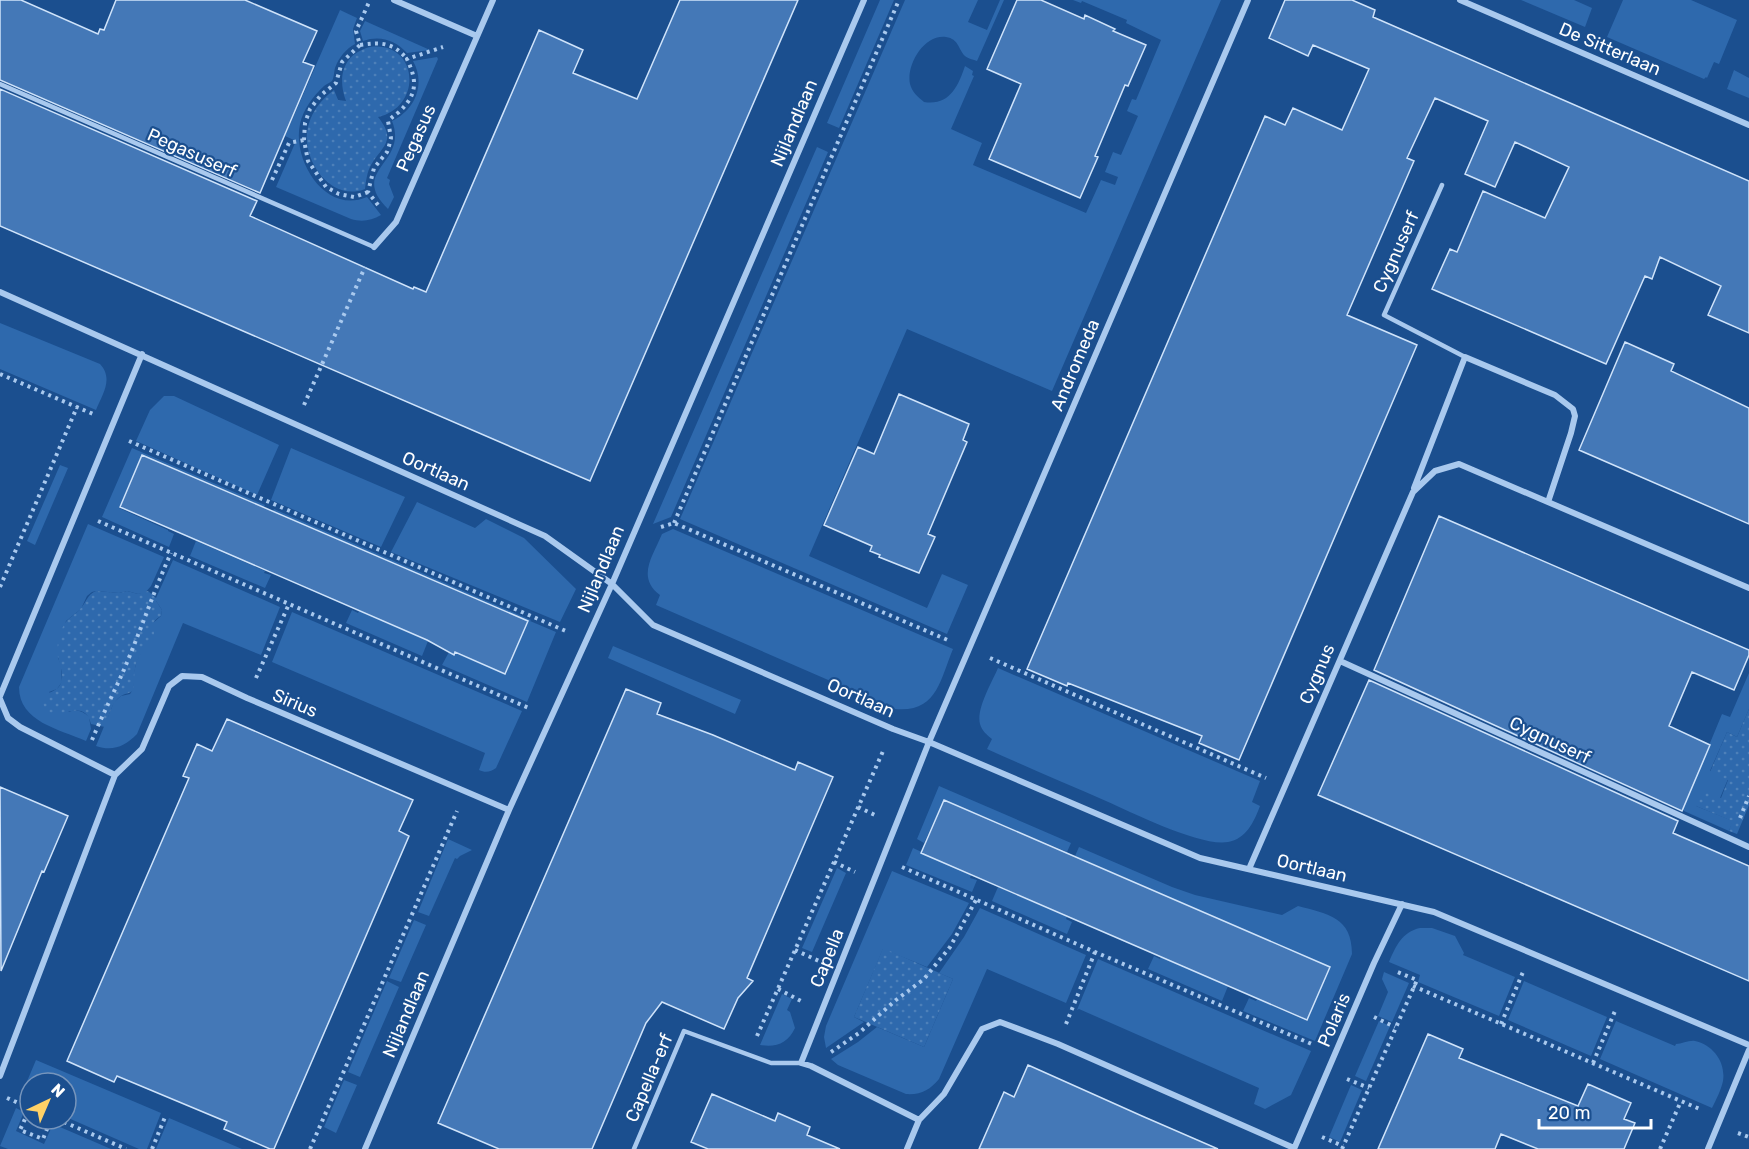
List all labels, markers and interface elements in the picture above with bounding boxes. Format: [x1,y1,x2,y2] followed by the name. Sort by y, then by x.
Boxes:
[1556,18,1664,80] street label: De Sitterlaan
[766,76,822,170] street label: Nijlandlaan
[391,101,441,175] street label: Pegasus
[144,124,240,182] street label: Pegasuserf
[1368,208,1424,296] street label: Cygnuserf
[1046,316,1104,414] street label: Andromeda
[399,446,473,496] street label: Oortlaan
[573,522,629,616] street label: Nijlandlaan
[1295,641,1339,707] street label: Cygnus
[824,673,898,723] street label: Oortlaan
[269,684,321,722] street label: Sirius
[1506,712,1594,768] street label: Cygnuserf
[1275,849,1349,887] street label: Oortlaan
[805,925,849,991] street label: Capella
[378,967,434,1061] street label: Nijlandlaan
[1313,990,1355,1050] street label: Polaris
[621,1030,678,1126] street label: Capella-erf
[18,1071,78,1131] north arrow
[47,1080,69,1101] text: N
[1539,1092,1652,1130] scale bar
[1548,1102,1590,1124] text: 20 m

